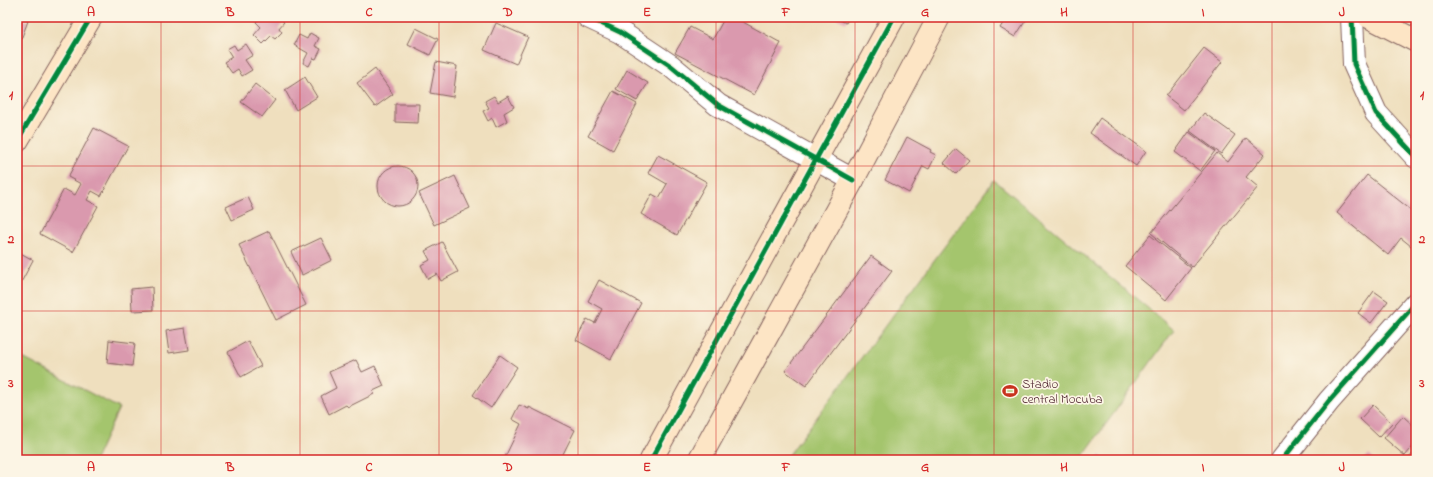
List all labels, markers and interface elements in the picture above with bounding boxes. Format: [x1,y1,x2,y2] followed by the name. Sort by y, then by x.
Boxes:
[87,3,95,22] text: A
[225,3,235,22] text: B
[365,3,373,22] text: C
[502,3,513,22] text: D
[643,3,651,22] text: E
[781,3,791,22] text: F
[921,3,929,22] text: G
[1060,3,1068,22] text: H
[1201,3,1205,22] text: I
[1339,3,1345,22] text: J
[9,86,14,105] text: 1
[1420,86,1425,105] text: 1
[7,230,15,249] text: 2
[1418,230,1426,249] text: 2
[7,374,14,393] text: 3
[1418,374,1425,393] text: 3
[1022,375,1103,409] place label: Stadio central Mocuba
[1001,382,1019,400] sports icon: Stadio central Mocuba
[87,458,95,477] text: A
[225,458,235,477] text: B
[365,458,373,477] text: C
[502,458,513,477] text: D
[643,458,651,477] text: E
[781,458,791,477] text: F
[921,458,929,477] text: G
[1060,458,1068,477] text: H
[1201,458,1205,477] text: I
[1339,458,1345,477] text: J

